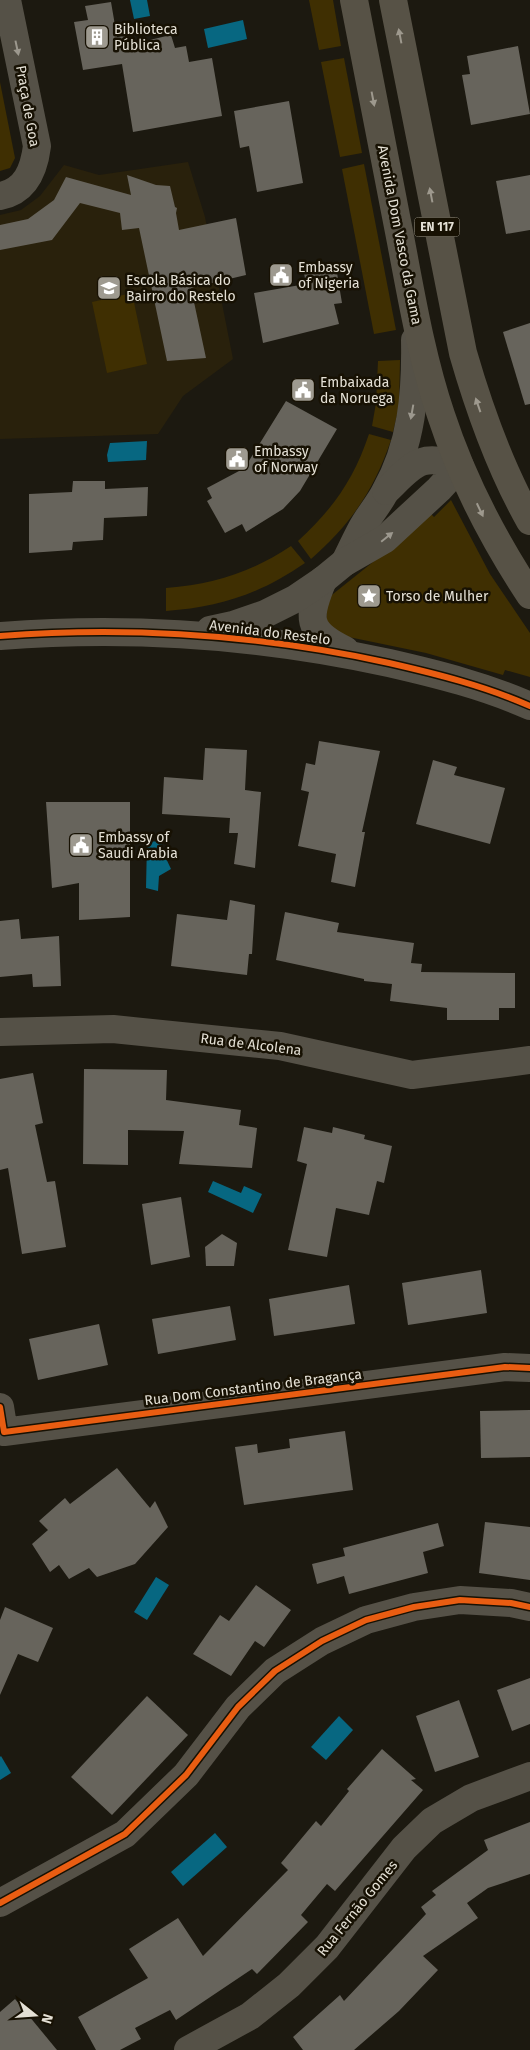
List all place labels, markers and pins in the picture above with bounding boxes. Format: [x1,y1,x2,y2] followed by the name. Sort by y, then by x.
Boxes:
[114,21,178,54] place label: Biblioteca Pública
[84,24,110,50] building icon: Biblioteca Pública
[298,259,360,292] place label: Embassy of Nigeria
[268,262,294,288] public building icon: Embassy of Nigeria
[126,272,236,305] place label: Escola Básica do Bairro do Restelo
[96,275,122,301] school or university icon: Escola Básica do Bairro do Restelo
[320,374,393,407] place label: Embaixada da Noruega
[290,377,316,403] public building icon: Embaixada da Noruega
[254,443,318,476] place label: Embassy of Norway
[224,446,250,472] public building icon: Embassy of Norway
[356,583,382,609] place icon: Torso de Mulher
[386,588,489,605] place label: Torso de Mulher
[98,829,178,862] place label: Embassy of Saudi Arabia
[68,832,94,858] public building icon: Embassy of Saudi Arabia

